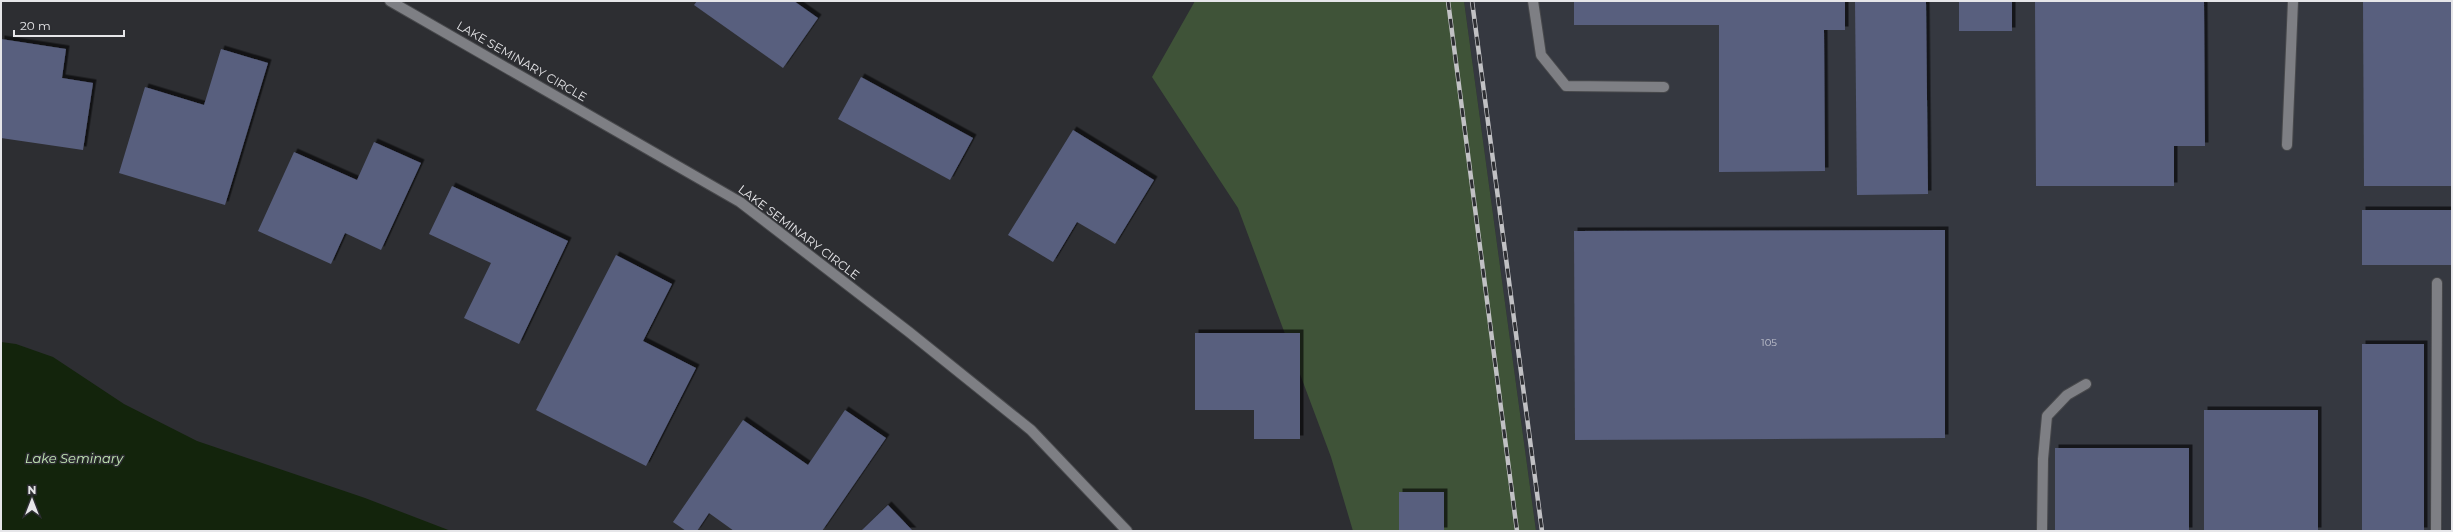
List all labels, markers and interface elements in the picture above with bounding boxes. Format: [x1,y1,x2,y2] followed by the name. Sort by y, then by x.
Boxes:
[14,12,124,38] scale bar
[20,18,51,33] text: 20 m
[454,18,590,104] street label: LAKE SEMINARY CIRCLE
[735,181,863,283] street label: LAKE SEMINARY CIRCLE
[1761,336,1777,349] house number: 105
[25,450,124,466] water label: Lake Seminary
[12,480,52,520] north arrow
[28,483,36,497] text: N

